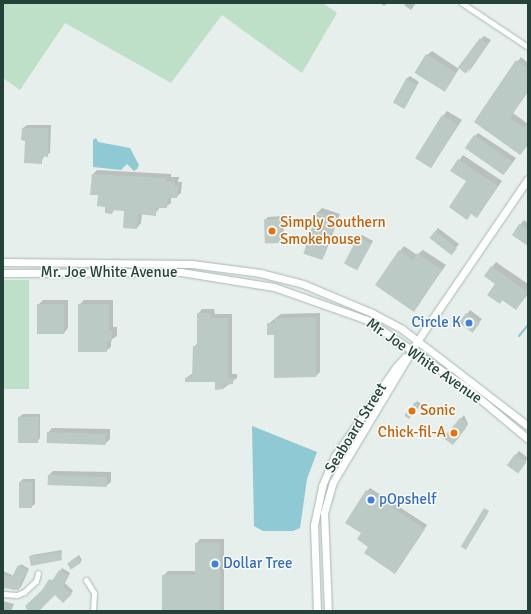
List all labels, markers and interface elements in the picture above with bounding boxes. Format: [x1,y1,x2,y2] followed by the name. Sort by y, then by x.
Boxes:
[280,213,386,248] place label: Simply Southern Smokehouse
[267,226,277,236] marker: Simply Southern Smokehouse
[41,264,177,282] street label: Mr. Joe White Avenue
[363,314,485,408] street label: Mr. Joe White Avenue
[412,314,461,332] place label: Circle K
[464,318,474,328] marker: Circle K
[321,380,391,476] street label: Seaboard Street
[420,402,455,420] place label: Sonic
[407,406,417,416] marker: Sonic
[378,424,446,442] place label: Chick-fil-A
[449,428,459,438] marker: Chick-fil-A
[379,491,436,509] place label: pOpshelf
[366,495,376,505] marker: pOpshelf
[223,555,293,573] place label: Dollar Tree
[210,559,220,569] marker: Dollar Tree

